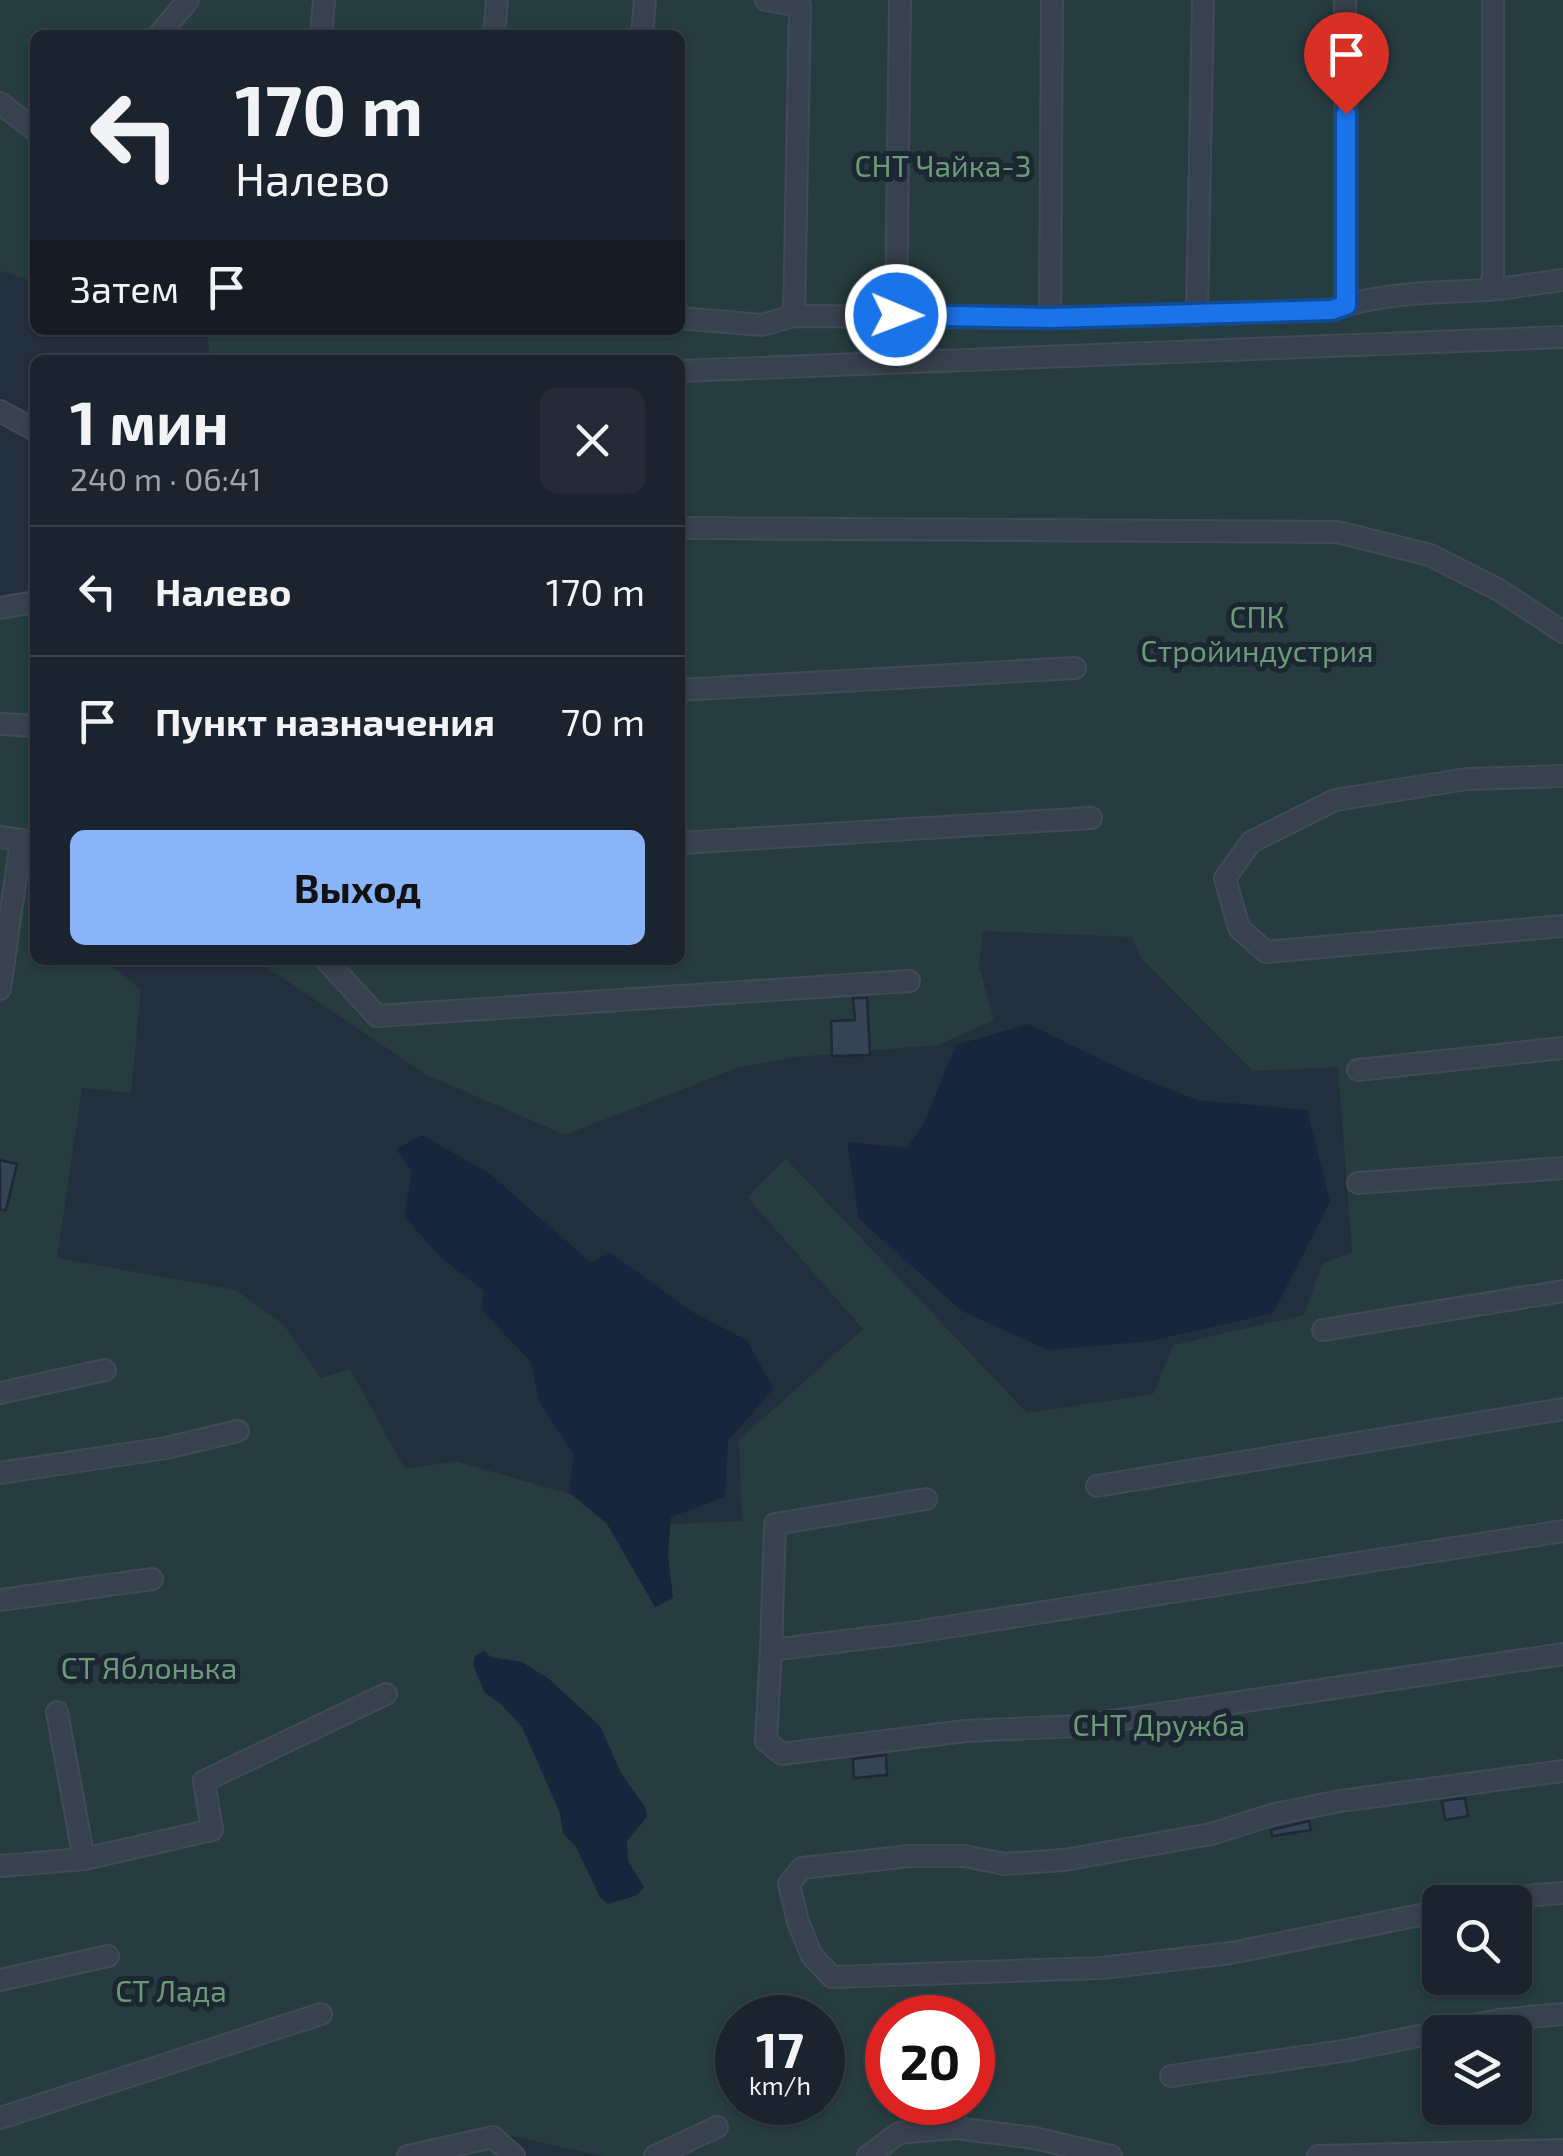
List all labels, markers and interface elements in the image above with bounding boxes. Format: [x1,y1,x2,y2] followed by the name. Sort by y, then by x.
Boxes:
[1304,12,1389,115] pin
[1319,27,1374,82] icon: arrive
[235,66,423,150] text: 170 m
[70,70,200,200] icon: left
[855,147,1031,183] park label: СНТ Чайка-3
[235,151,390,205] text: Налево
[199,260,254,315] icon: arrive
[844,263,948,367] position arrow
[70,265,179,311] text: Затем
[70,385,229,457] text: 1 мин
[540,388,645,493] button: close
[70,459,262,497] text: 240 m · 06:41
[70,564,125,619] icon: left
[155,568,291,614] text: Налево
[546,568,645,614] text: 170 m
[1140,598,1374,669] park label: СПК Стройиндустрия
[70,694,125,749] icon: arrive
[155,698,495,744] text: Пункт назначения
[561,698,645,744] text: 70 m
[70,830,645,945] button: Выход
[61,1649,237,1685] park label: СТ Яблонька
[1073,1706,1245,1743] park label: СНТ Дружба
[1422,1885,1532,2125] map controls
[1422,1885,1532,1995] button: search
[115,1972,227,2008] park label: СТ Лада
[865,1995,995,2125] speed limit sign: 20
[1422,2015,1532,2125] button: layers
[756,2018,804,2078] text: 17
[749,2070,811,2100] text: km/h

